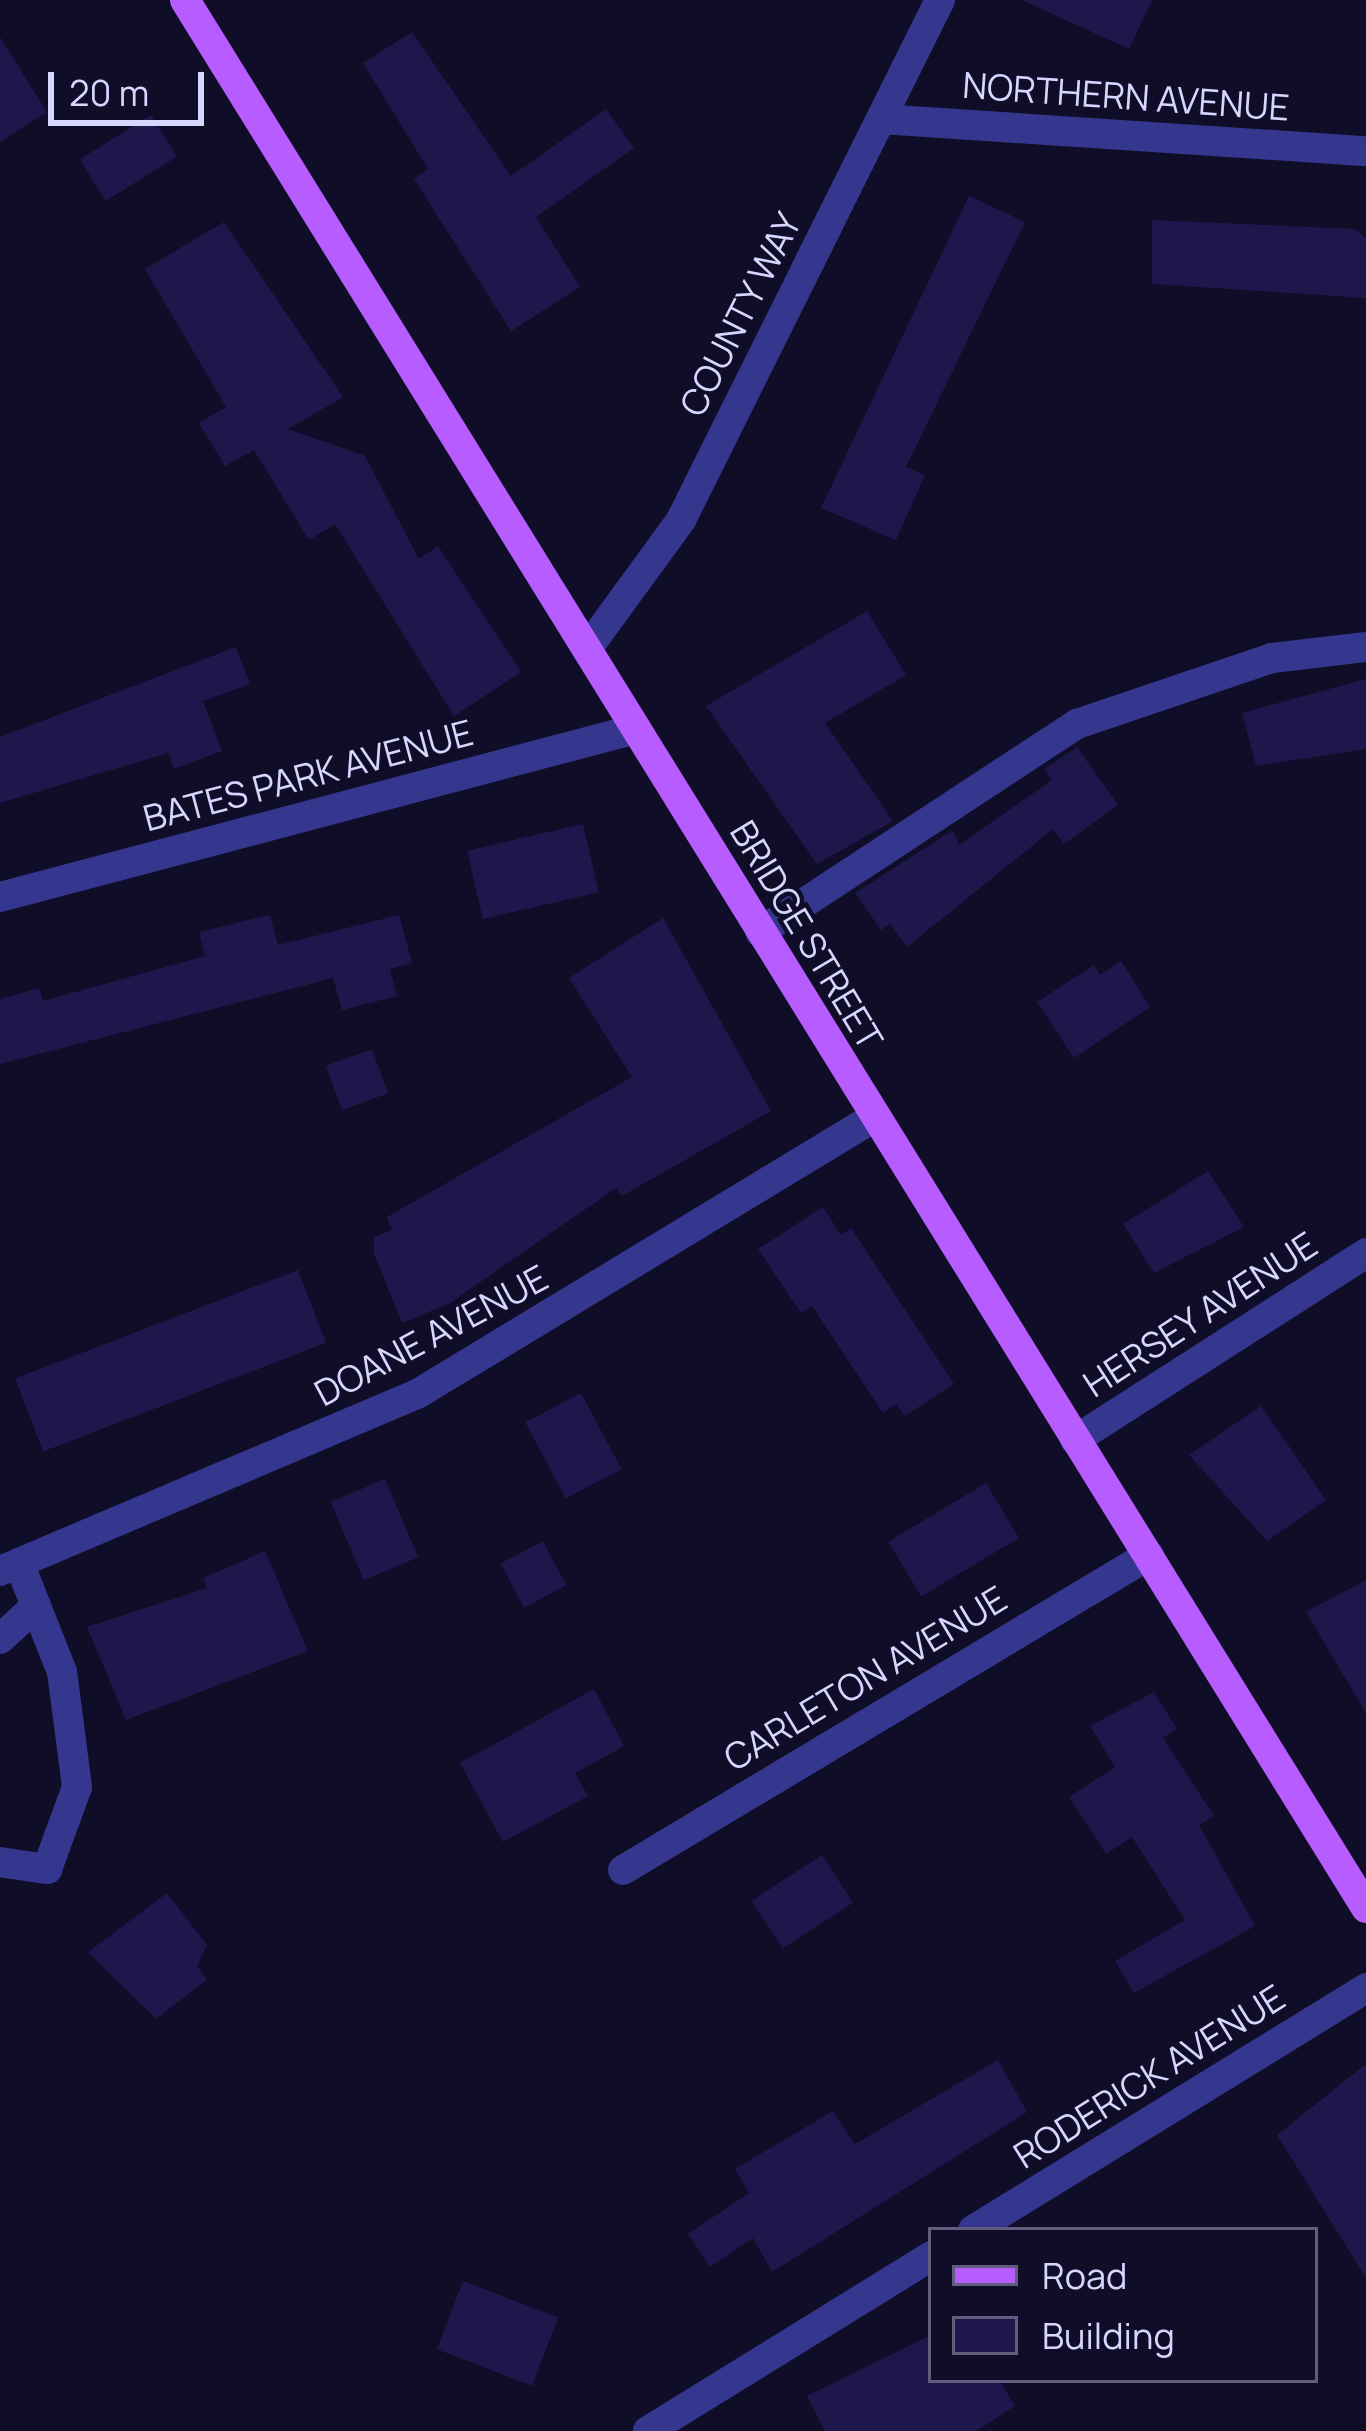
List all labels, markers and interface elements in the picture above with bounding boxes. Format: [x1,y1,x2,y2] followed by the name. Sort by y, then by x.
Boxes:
[54,48,210,122] scale bar
[961,63,1291,129] street label: NORTHERN AVENUE
[69,68,149,117] text: 20 m
[670,205,810,423] street label: COUNTY WAY
[138,710,478,840] street label: BATES PARK AVENUE
[722,813,892,1057] street label: BRIDGE STREET
[1075,1222,1325,1406] street label: HERSEY AVENUE
[307,1255,555,1415] street label: DOANE AVENUE
[716,1577,1014,1779] street label: CARLETON AVENUE
[1005,1975,1293,2177] street label: RODERICK AVENUE
[928,2227,1318,2383] legend
[1042,2251,1127,2300] text: Road
[1042,2311,1175,2360] text: Building

